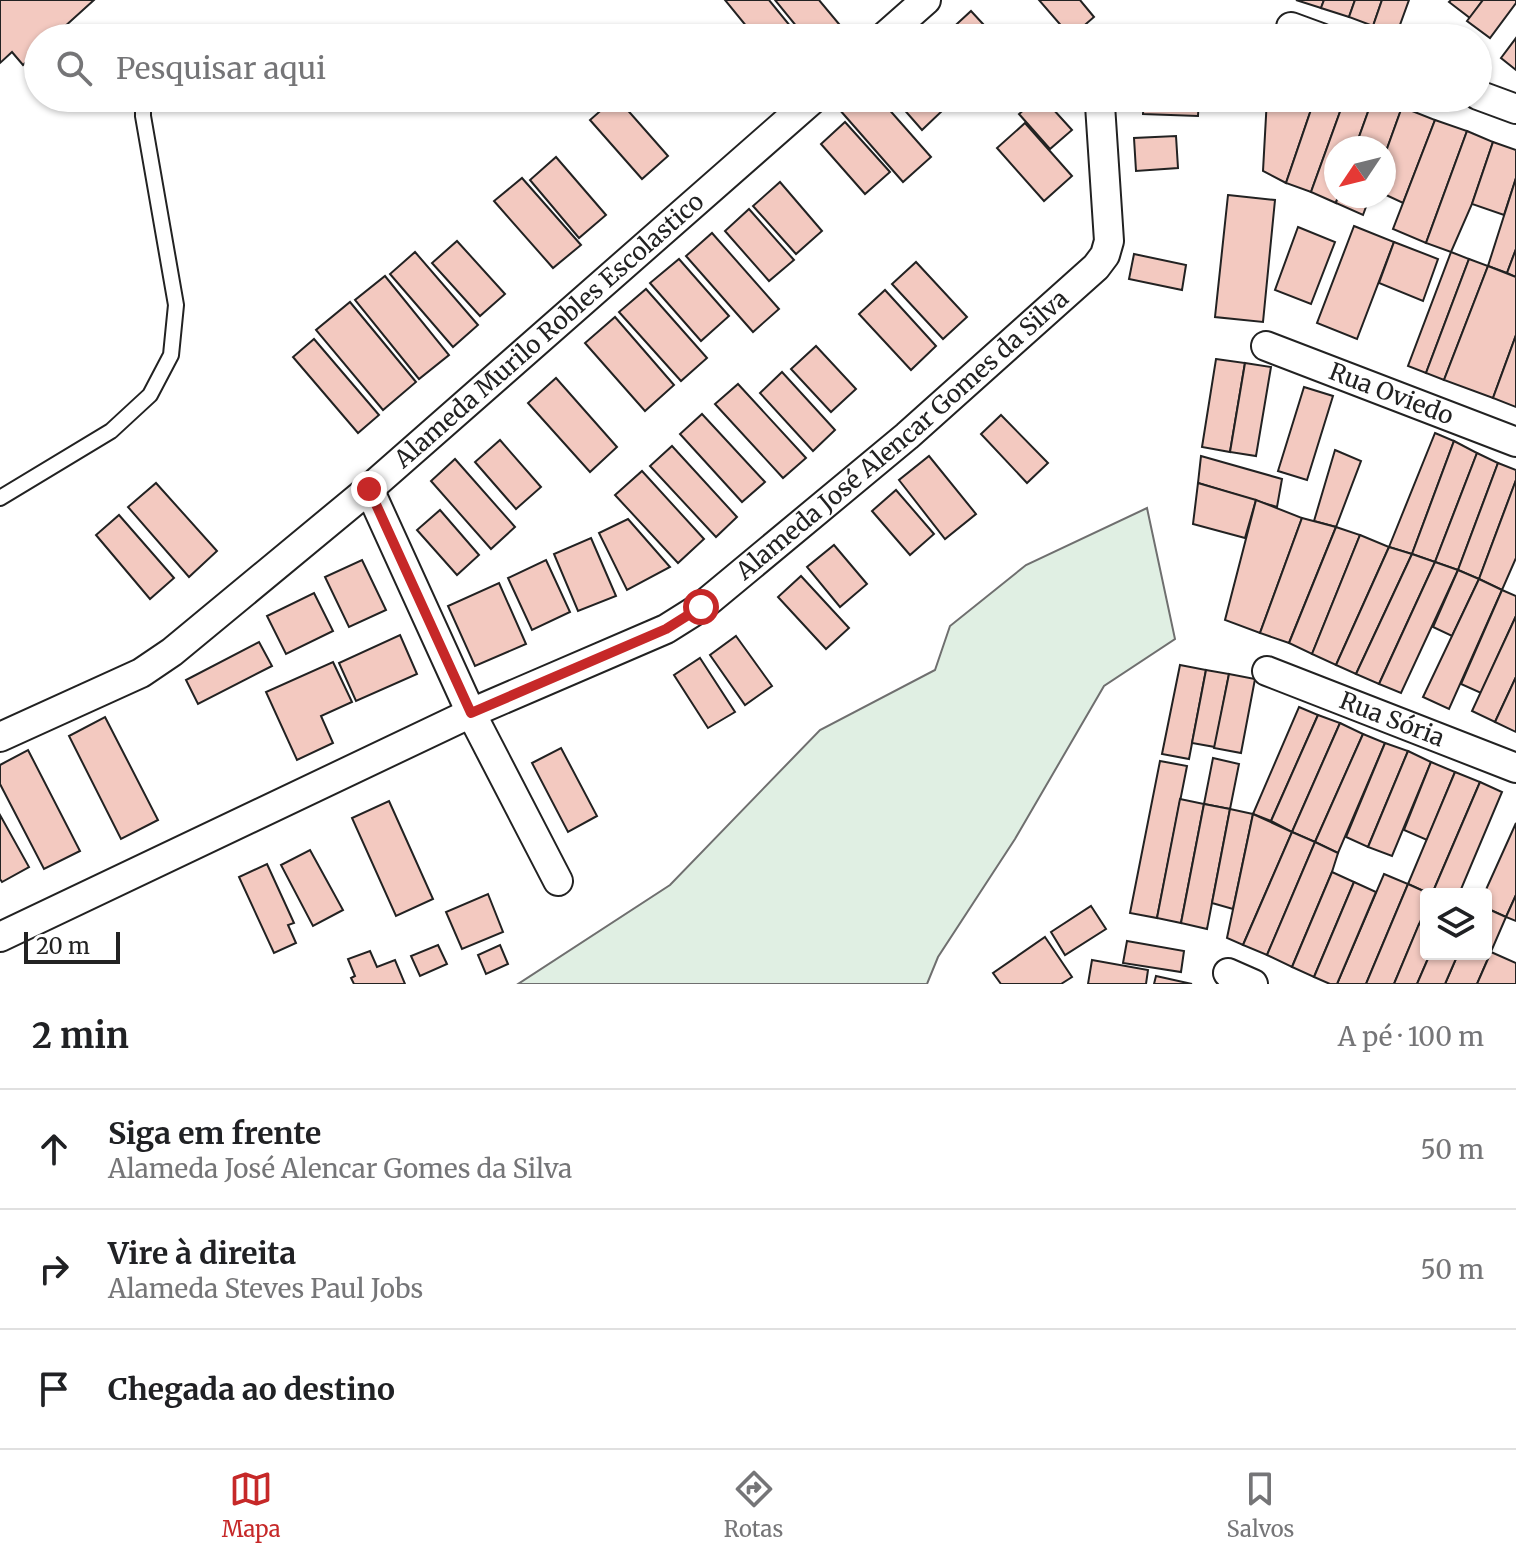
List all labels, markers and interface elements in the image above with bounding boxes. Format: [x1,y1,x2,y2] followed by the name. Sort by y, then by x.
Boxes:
[24,24,1492,112] search box
[52,46,96,90] icon: search
[116,49,326,87] text: Pesquisar aqui
[1324,136,1396,208] north arrow
[387,186,710,475] street label: Alameda Murilo Robles Escolastico
[729,283,1075,587] street label: Alameda José Alencar Gomes da Silva
[1325,356,1458,431] street label: Rua Oviedo
[351,471,387,507] route end
[683,589,719,625] route start
[1335,685,1449,754] street label: Rua Sória
[1420,888,1492,960] map controls
[1420,888,1492,960] button: layers
[24,928,120,964] scale bar
[36,932,90,960] text: 20 m
[32,1015,129,1057] text: 2 min
[1338,1020,1484,1053] text: A pé · 100 m
[108,1114,321,1152] text: Siga em frente
[32,1127,76,1171] icon: ahead
[1420,1133,1484,1166] text: 50 m
[108,1152,572,1185] text: Alameda José Alencar Gomes da Silva
[108,1234,296,1272] text: Vire à direita
[32,1247,76,1291] icon: right
[1420,1253,1484,1286] text: 50 m
[108,1272,423,1305] text: Alameda Steves Paul Jobs
[32,1367,76,1411] icon: arrive
[108,1370,395,1408] text: Chegada ao destino
[222,1467,281,1543] tab: Mapa
[724,1467,783,1543] tab: Rotas
[1227,1467,1294,1543] tab: Salvos

